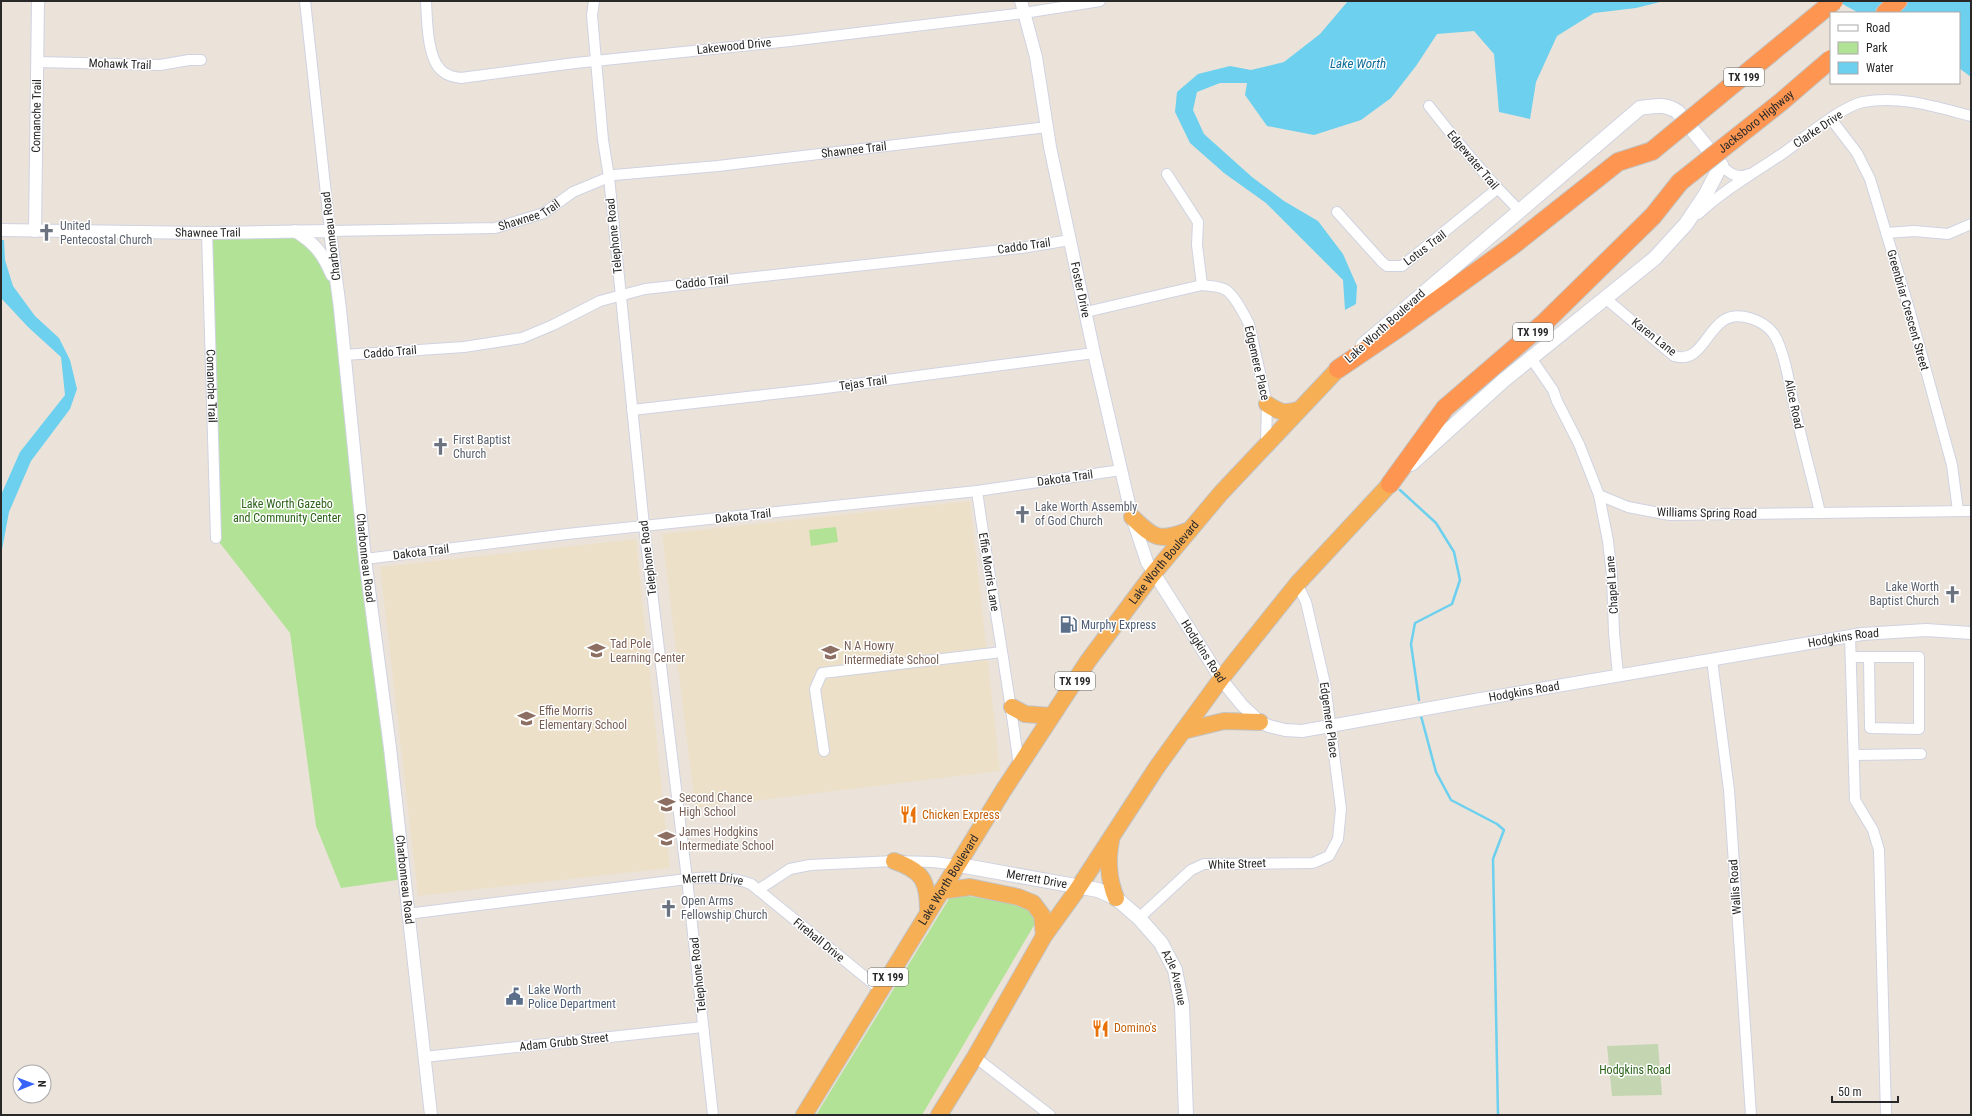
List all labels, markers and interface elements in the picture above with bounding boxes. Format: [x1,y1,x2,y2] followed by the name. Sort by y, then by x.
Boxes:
[1830,12,1960,84] legend
[1866,21,1890,35] text: Road
[696,35,772,57] street label: Lakewood Drive
[1866,41,1888,55] text: Park
[88,56,152,72] street label: Mohawk Trail
[1330,56,1386,71] water label: Lake Worth
[1866,61,1894,75] text: Water
[1724,68,1764,86] road number: TX 199
[29,79,44,153] street label: Comanche Trail
[1715,87,1797,156] street label: Jacksboro Highway
[1791,107,1846,151] street label: Clarke Drive
[1444,128,1502,192] street label: Edgewater Trail
[820,139,887,161] street label: Shawnee Trail
[319,191,343,281] street label: Charbonneau Road
[497,197,563,234] street label: Shawnee Trail
[603,198,625,274] street label: Telephone Road
[60,219,153,247] place label: United Pentecostal Church
[37,223,57,243] church icon: United Pentecostal Church
[175,225,241,240] street label: Shawnee Trail
[1401,227,1449,269] street label: Lotus Trail
[997,235,1051,257] street label: Caddo Trail
[1884,248,1932,372] street label: Greenbriar Crescent Street
[1068,261,1093,319] street label: Foster Drive
[675,272,729,292] street label: Caddo Trail
[1342,286,1428,366] street label: Lake Worth Boulevard
[1629,315,1679,359] street label: Karen Lane
[1513,323,1553,341] road number: TX 199
[1242,324,1272,402] street label: Edgemere Place
[363,343,417,361] street label: Caddo Trail
[203,349,220,423] street label: Comanche Trail
[838,373,888,393] street label: Tejas Trail
[1782,378,1806,430] street label: Alice Road
[453,433,511,461] place label: First Baptist Church
[430,437,450,457] church icon: First Baptist Church
[1036,467,1094,489] street label: Dakota Trail
[233,497,341,525] park label: Lake Worth Gazebo and Community Center
[1035,500,1137,528] place label: Lake Worth Assembly of God Church
[1012,504,1032,524] church icon: Lake Worth Assembly of God Church
[1657,505,1757,521] street label: Williams Spring Road
[714,506,772,526] street label: Dakota Trail
[353,513,378,603] street label: Charbonneau Road
[1126,518,1202,607] street label: Lake Worth Boulevard
[636,520,660,596] street label: Telephone Road
[976,532,1002,613] street label: Effie Morris Lane
[392,542,450,562] street label: Dakota Trail
[1603,555,1621,615] street label: Chapel Lane
[1869,580,1939,608] place label: Lake Worth Baptist Church
[1942,584,1962,604] church icon: Lake Worth Baptist Church
[1058,615,1078,635] fuel station icon: Murphy Express
[1178,617,1229,685] street label: Hodgkins Road
[1081,618,1156,632] place label: Murphy Express
[1807,626,1879,650] street label: Hodgkins Road
[610,637,685,665] place label: Tad Pole Learning Center
[844,639,939,667] place label: N A Howry Intermediate School
[587,641,607,661] school or university icon: Tad Pole Learning Center
[821,643,841,663] school or university icon: N A Howry Intermediate School
[1055,672,1095,690] road number: TX 199
[1488,679,1561,705] street label: Hodgkins Road
[1317,681,1341,759] street label: Edgemere Place
[539,704,627,732] place label: Effie Morris Elementary School
[516,708,536,728] school or university icon: Effie Morris Elementary School
[679,791,753,819] place label: Second Chance High School
[656,795,676,815] school or university icon: Second Chance High School
[899,805,919,825] restaurant icon: Chicken Express
[922,808,1000,822] place label: Chicken Express
[679,825,774,853] place label: James Hodgkins Intermediate School
[656,829,676,849] school or university icon: James Hodgkins Intermediate School
[915,832,981,927] street label: Lake Worth Boulevard
[393,834,417,925] street label: Charbonneau Road
[1208,856,1267,872] street label: White Street
[1726,859,1744,915] street label: Wallis Road
[1005,867,1069,891] street label: Merrett Drive
[681,871,745,888] street label: Merrett Drive
[681,894,768,922] place label: Open Arms Fellowship Church
[658,898,678,918] church icon: Open Arms Fellowship Church
[791,915,848,965] street label: Firehall Drive
[687,937,709,1013] street label: Telephone Road
[1159,947,1189,1007] street label: Azle Avenue
[868,968,908,986] road number: TX 199
[528,983,616,1011] place label: Lake Worth Police Department
[505,987,525,1007] public building icon: Lake Worth Police Department
[1091,1018,1111,1038] restaurant icon: Domino's
[1114,1021,1157,1035] place label: Domino's
[519,1030,610,1054] street label: Adam Grubb Street
[1599,1063,1671,1077] park label: Hodgkins Road
[12,1064,52,1104] north arrow
[1832,1078,1898,1104] scale bar
[35,1080,48,1088] text: N
[1838,1085,1862,1099] text: 50 m

